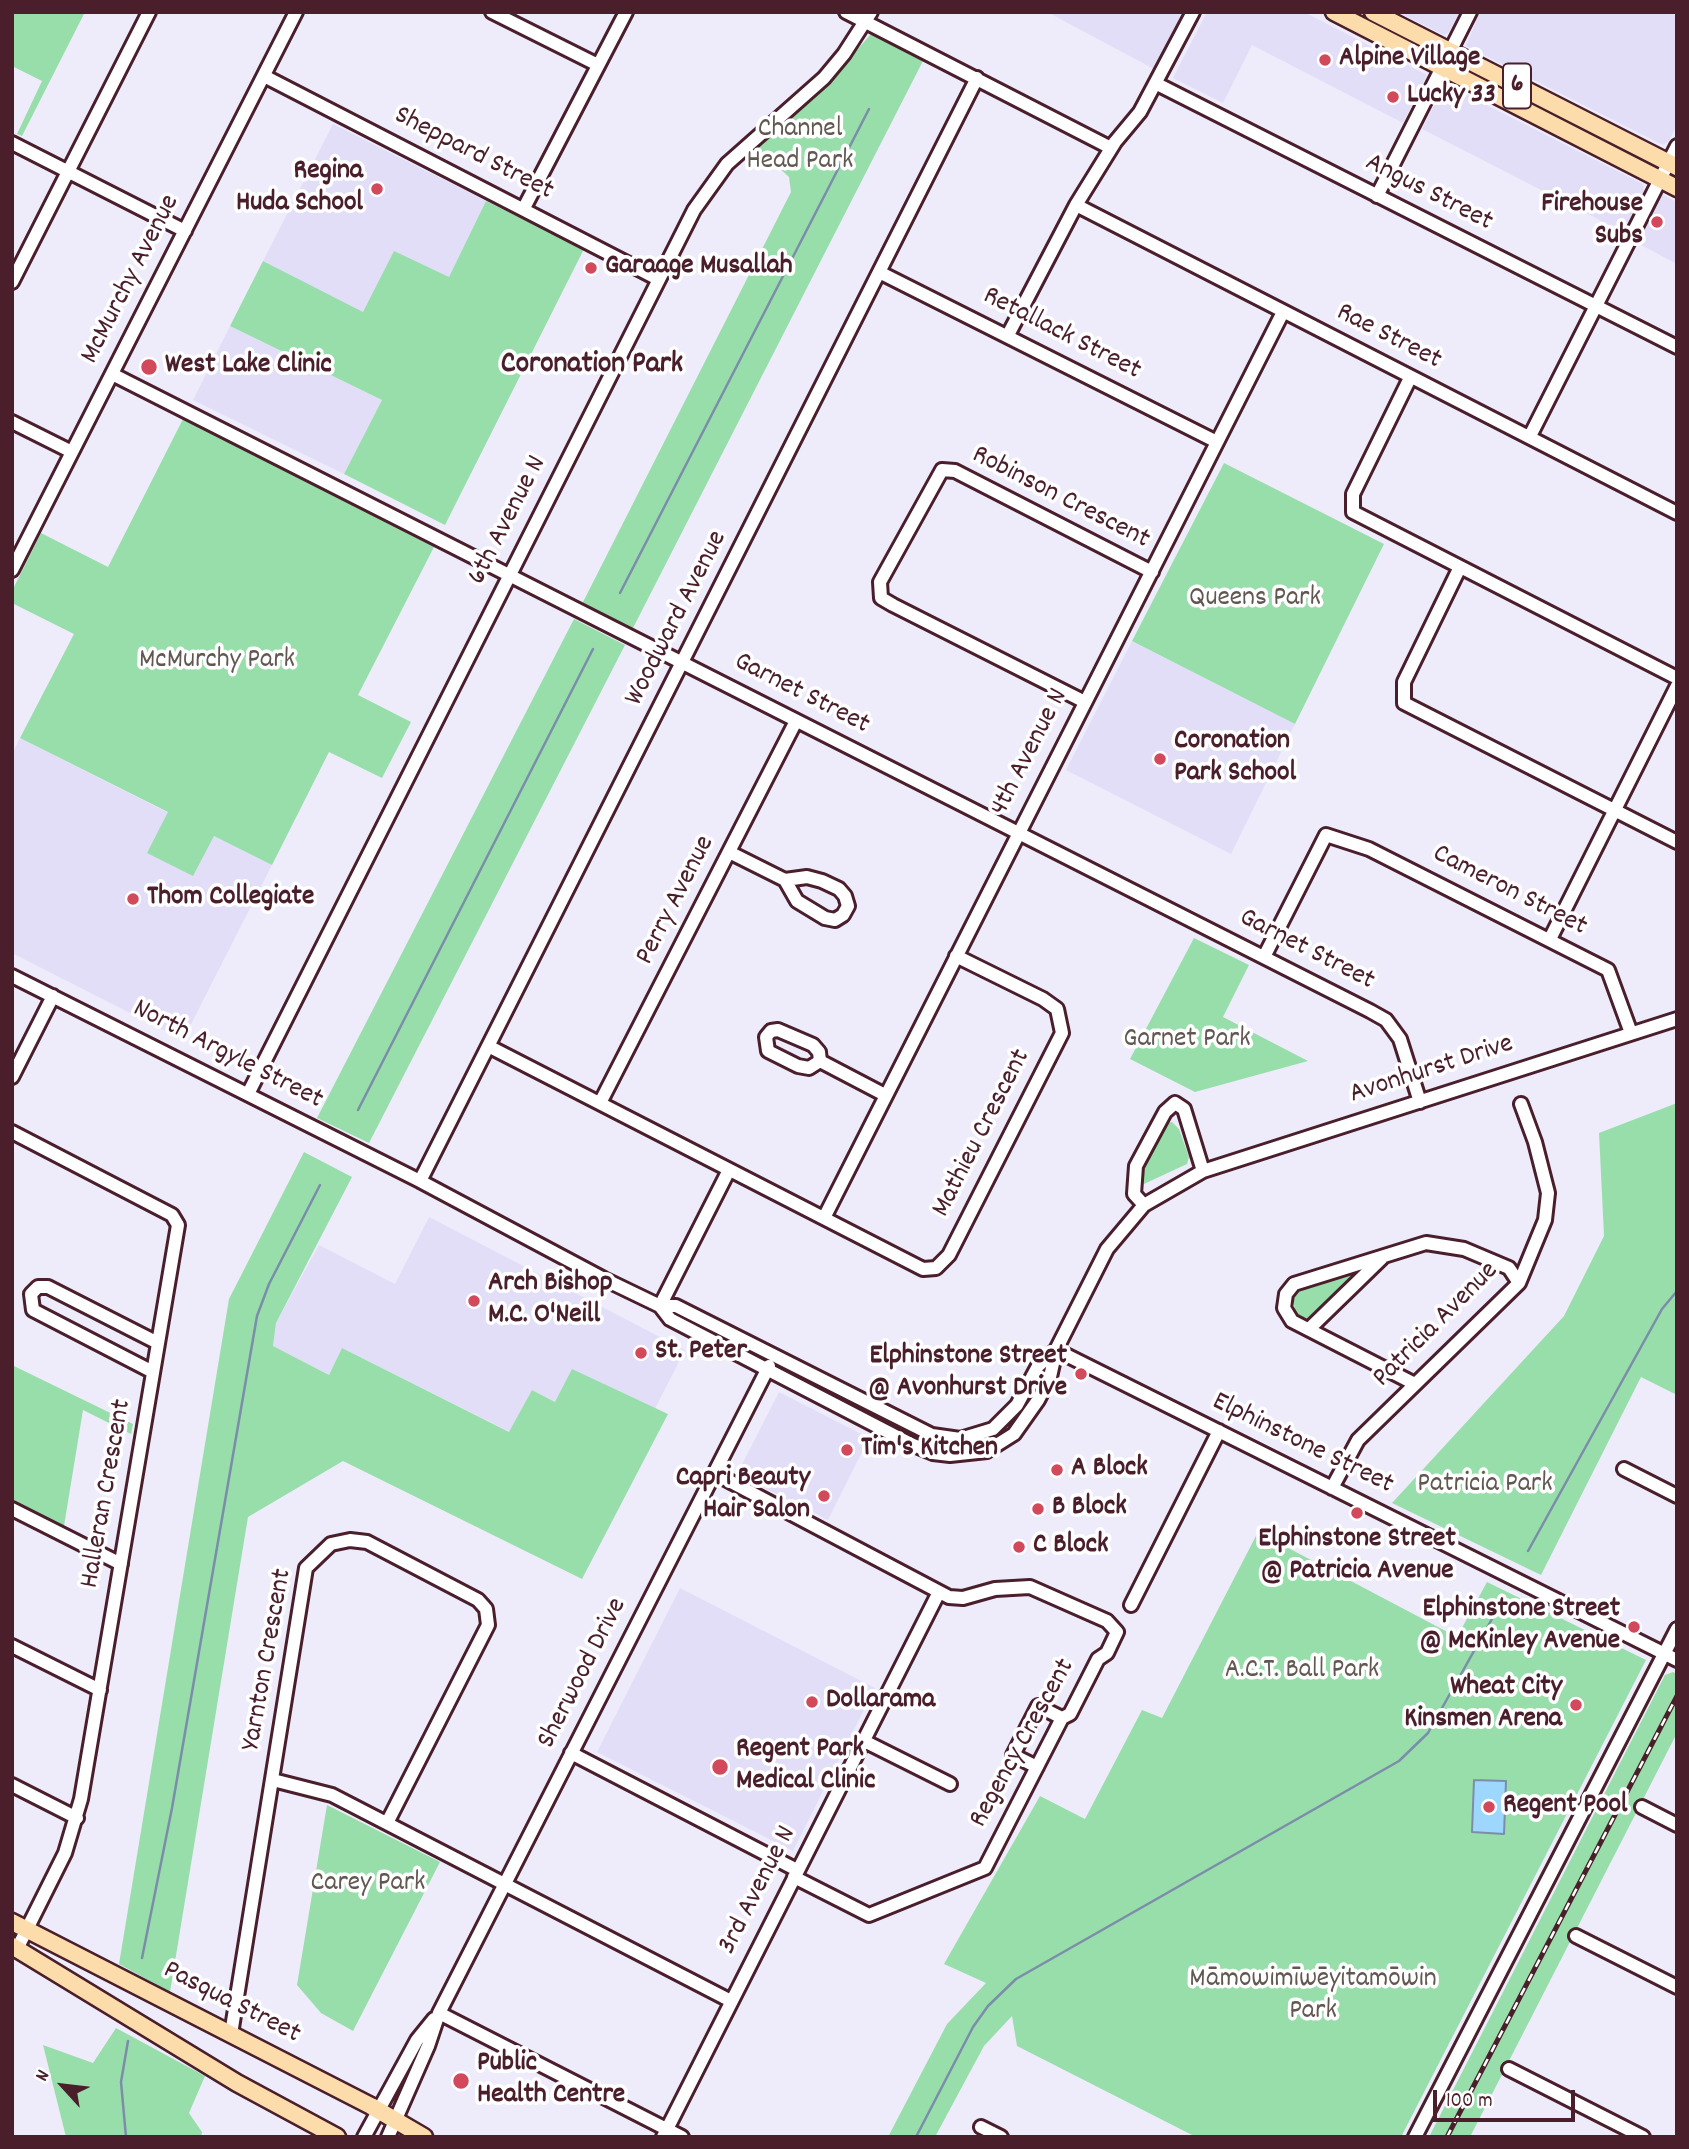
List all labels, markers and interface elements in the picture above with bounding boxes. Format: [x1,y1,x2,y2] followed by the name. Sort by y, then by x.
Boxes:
[1339,43,1480,77] place label: Alpine Village
[1317,52,1333,68] marker: Alpine Village
[1503,64,1531,108] road number: 6
[1407,80,1496,114] place label: Lucky 33
[1385,89,1401,105] marker: Lucky 33
[388,100,558,210] street label: Sheppard Street
[746,114,854,180] park label: Channel Head Park
[1359,148,1497,240] street label: Angus Street
[236,156,363,222] place label: Regina Huda School
[369,181,385,197] marker: Regina Huda School
[1541,189,1643,255] place label: Firehouse Subs
[75,190,189,370] street label: McMurchy Avenue
[1649,214,1665,230] marker: Firehouse Subs
[605,251,793,285] place label: Garaage Musallah
[583,260,599,276] marker: Garaage Musallah
[976,281,1146,389] street label: Retallack Street
[1330,297,1446,379] street label: Rae Street
[501,349,683,385] district label: Coronation Park
[165,350,332,384] place label: West Lake Clinic
[139,357,159,377] marker: West Lake Clinic
[965,440,1155,558] street label: Robinson Crescent
[462,451,556,591] street label: 6th Avenue N
[619,526,737,712] street label: Woodward Avenue
[1189,583,1321,617] park label: Queens Park
[139,645,295,679] park label: McMurchy Park
[728,647,874,743] street label: Garnet Street
[985,684,1077,822] street label: 4th Avenue N
[1174,726,1296,792] place label: Coronation Park School
[1152,751,1168,767] marker: Coronation Park School
[630,831,724,971] street label: Perry Avenue
[1426,839,1592,945] street label: Cameron Street
[147,882,314,916] place label: Thom Collegiate
[125,891,141,907] marker: Thom Collegiate
[1233,903,1379,999] street label: Garnet Street
[126,994,328,1118] street label: North Argyle Street
[1123,1024,1251,1058] park label: Garnet Park
[1346,1029,1518,1113] street label: Avonhurst Drive
[926,1044,1040,1224] street label: Mathieu Crescent
[1367,1256,1507,1396] street label: Patricia Avenue
[488,1268,613,1334] place label: Arch Bishop M.C. O'Neill
[466,1293,482,1309] marker: Arch Bishop M.C. O'Neill
[655,1336,747,1370] place label: St. Peter
[868,1341,1067,1407] place label: Elphinstone Street @ Avonhurst Drive
[633,1345,649,1361] marker: St. Peter
[1073,1366,1089,1382] marker: Elphinstone Street @ Avonhurst Drive
[1206,1387,1398,1503] street label: Elphinstone Street
[75,1397,141,1591] street label: Halleran Crescent
[861,1433,998,1467] place label: Tim's Kitchen
[839,1442,855,1458] marker: Tim's Kitchen
[1071,1453,1148,1487] place label: A Block
[1049,1462,1065,1478] marker: A Block
[676,1463,810,1529] place label: Capri Beauty Hair Salon
[1417,1469,1553,1503] park label: Patricia Park
[816,1488,832,1504] marker: Capri Beauty Hair Salon
[1052,1492,1127,1526] place label: B Block
[1030,1501,1046,1517] marker: B Block
[1349,1505,1365,1521] marker: Elphinstone Street @ Patricia Avenue
[1258,1524,1456,1590] place label: Elphinstone Street @ Patricia Avenue
[1033,1530,1108,1564] place label: C Block
[1011,1539,1027,1555] marker: C Block
[236,1566,302,1754] street label: Yarnton Crescent
[532,1593,636,1755] street label: Sherwood Drive
[1419,1594,1620,1660] place label: Elphinstone Street @ McKinley Avenue
[1626,1619,1642,1635] marker: Elphinstone Street @ McKinley Avenue
[964,1654,1084,1834] street label: Regency Crescent
[1225,1655,1379,1689] park label: A.C.T. Ball Park
[1404,1672,1562,1738] place label: Wheat City Kinsmen Arena
[826,1685,935,1719] place label: Dollarama
[804,1694,820,1710] marker: Dollarama
[1568,1697,1584,1713] marker: Wheat City Kinsmen Arena
[736,1734,875,1800] place label: Regent Park Medical Clinic
[710,1757,730,1777] marker: Regent Park Medical Clinic
[1503,1790,1628,1824] place label: Regent Pool
[1481,1799,1497,1815] marker: Regent Pool
[712,1821,806,1961] street label: 3rd Avenue N
[310,1868,426,1902] park label: Carey Park
[157,1955,305,2053] street label: Pasqua Street
[1189,1964,1437,2030] park label: Māmowimīwēyitamōwin Park
[477,2048,625,2114] place label: Public Health Centre
[28,2051,98,2121] north arrow
[30,2066,58,2087] text: N
[451,2071,471,2091] marker: Public Health Centre
[1437,2076,1579,2120] scale bar
[1446,2087,1493,2117] text: 100 m

